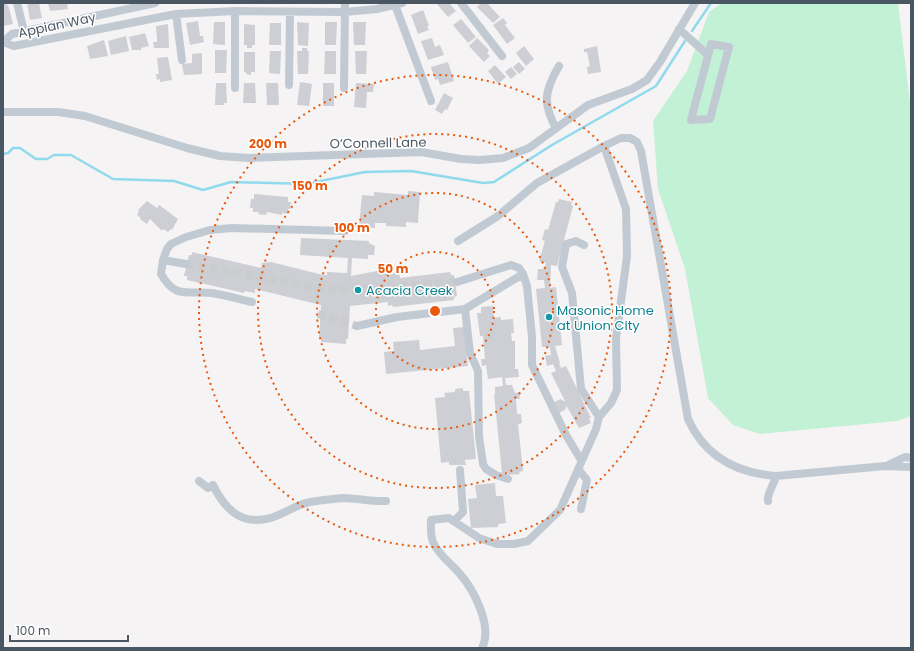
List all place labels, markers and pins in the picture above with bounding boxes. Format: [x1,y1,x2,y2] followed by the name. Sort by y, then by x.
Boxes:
[366,281,453,300] place label: Acacia Creek
[353,285,363,295] marker: Acacia Creek
[557,301,654,335] place label: Masonic Home at Union City
[428,304,442,318] centre of rings
[544,312,554,322] marker: Masonic Home at Union City

